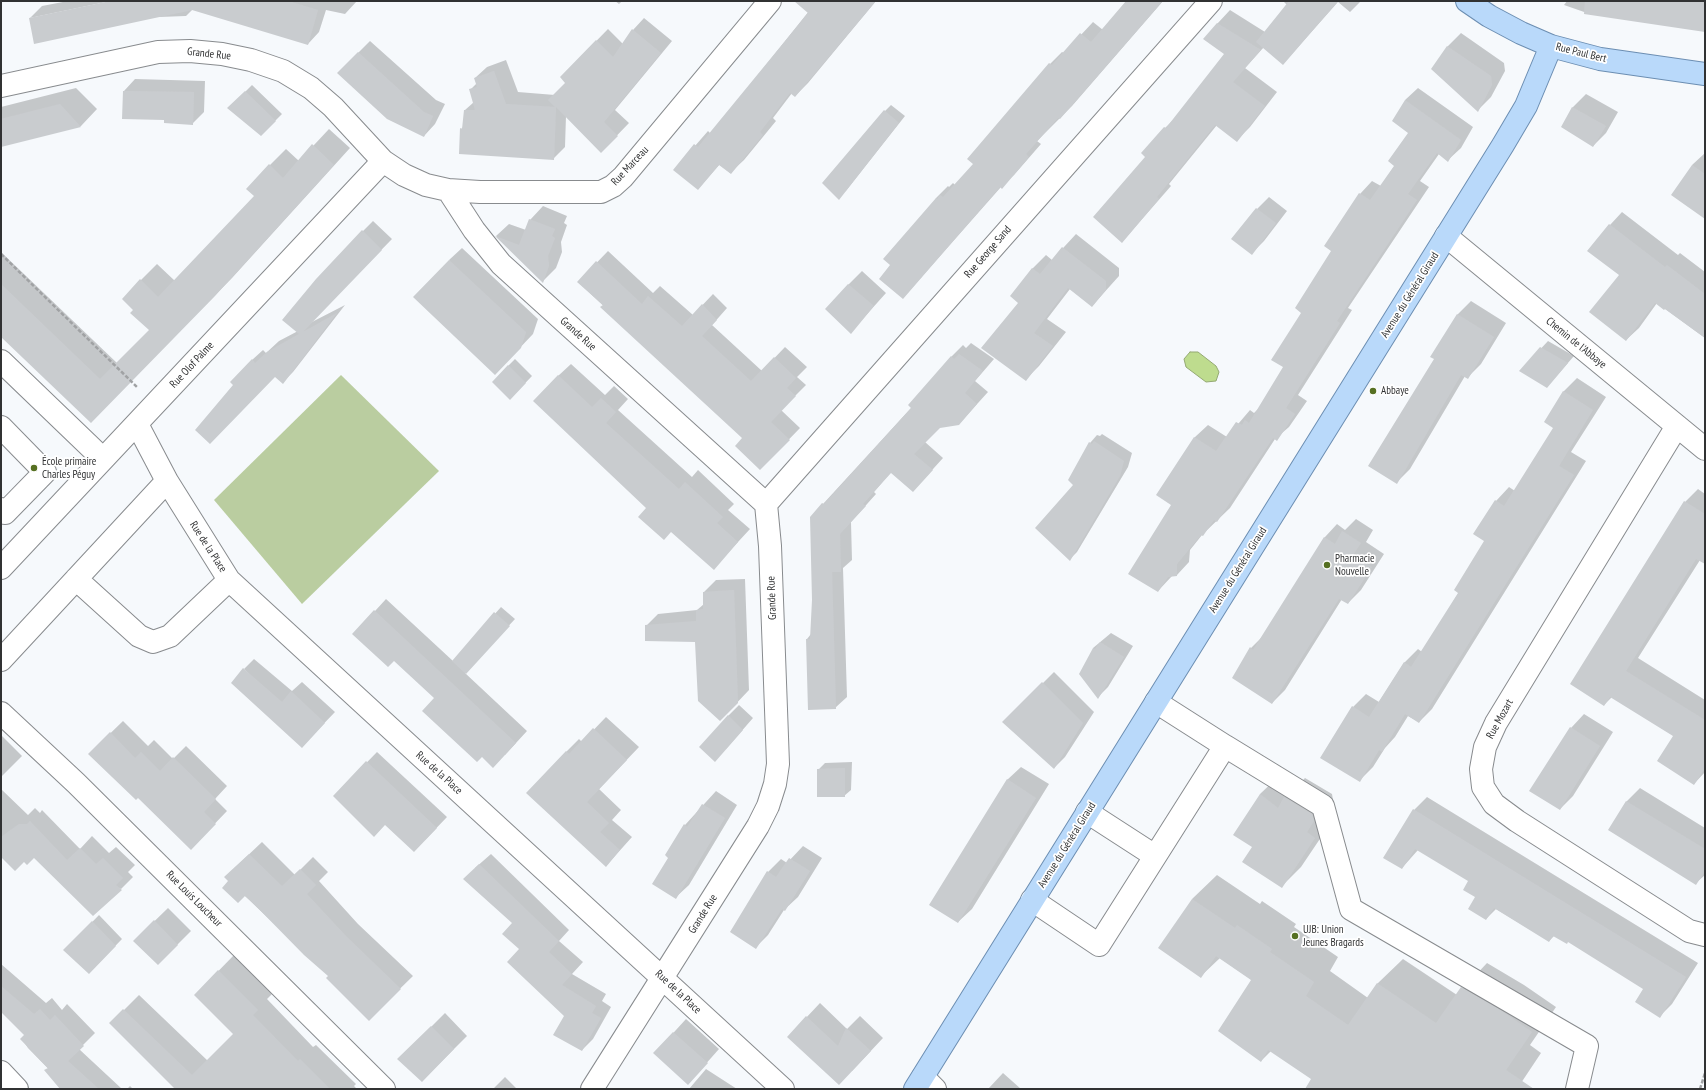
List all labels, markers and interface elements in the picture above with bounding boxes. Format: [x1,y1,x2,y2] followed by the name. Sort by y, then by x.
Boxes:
[1554,40,1608,66] street label: Rue Paul Bert
[186,45,232,63] street label: Grande Rue
[609,144,651,188] street label: Rue Marceau
[962,223,1014,281] street label: Rue George Sand
[1378,250,1442,340] street label: Avenue du Général Giraud
[557,314,599,354] street label: Grande Rue
[1543,315,1609,371] street label: Chemin de l'Abbaye
[167,339,217,391] street label: Rue Olof Palme
[1381,384,1409,398] place label: Abbaye
[1368,386,1378,396] marker: Abbaye
[42,455,96,481] place label: École primaire Charles Péguy
[29,463,39,473] marker: École primaire Charles Péguy
[187,519,229,575] street label: Rue de la Place
[1206,525,1270,615] street label: Avenue du Général Giraud
[1335,552,1375,578] place label: Pharmacie Nouvelle
[1322,560,1332,570] marker: Pharmacie Nouvelle
[765,576,779,620] street label: Grande Rue
[1484,697,1516,741] street label: Rue Mozart
[413,749,465,797] street label: Rue de la Place
[1035,800,1099,890] street label: Avenue du Général Giraud
[163,868,225,930] street label: Rue Louis Loucheur
[686,892,720,936] street label: Grande Rue
[1303,923,1364,949] place label: UJB: Union Jeunes Bragards
[1290,931,1300,941] marker: UJB: Union Jeunes Bragards
[652,967,704,1017] street label: Rue de la Place

